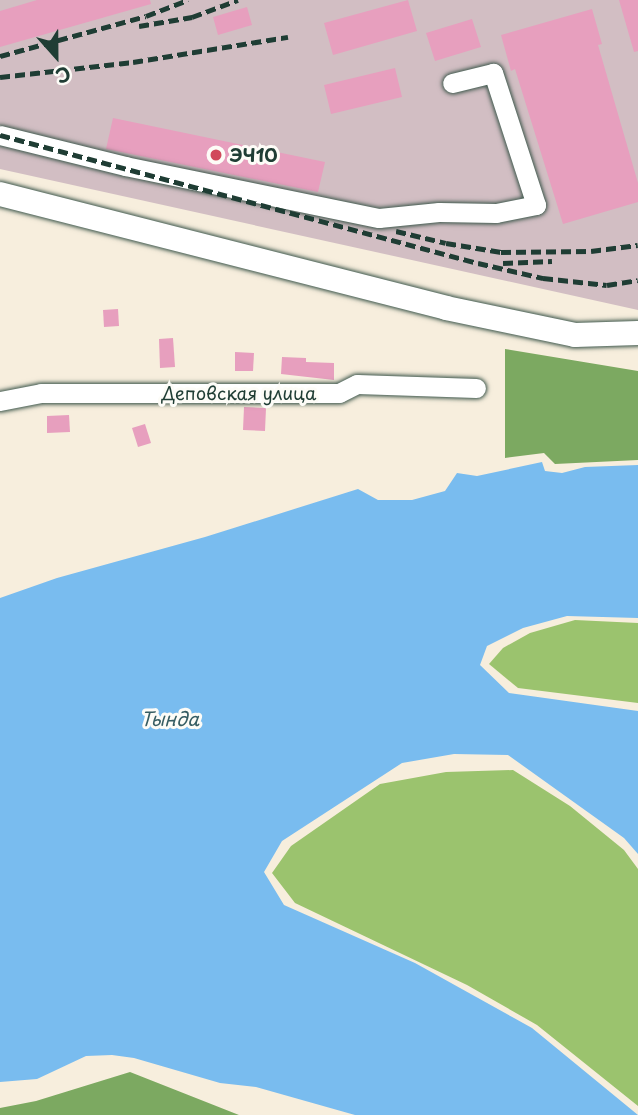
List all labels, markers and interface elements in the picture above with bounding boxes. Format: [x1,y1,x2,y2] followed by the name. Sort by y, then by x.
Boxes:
[21,21,91,91] north arrow
[52,60,75,91] text: С
[230,144,278,166] place label: ЭЧ10
[208,147,224,163] marker: ЭЧ10
[161,382,317,404] street label: Деповская улица
[141,708,199,730] water label: Тында

